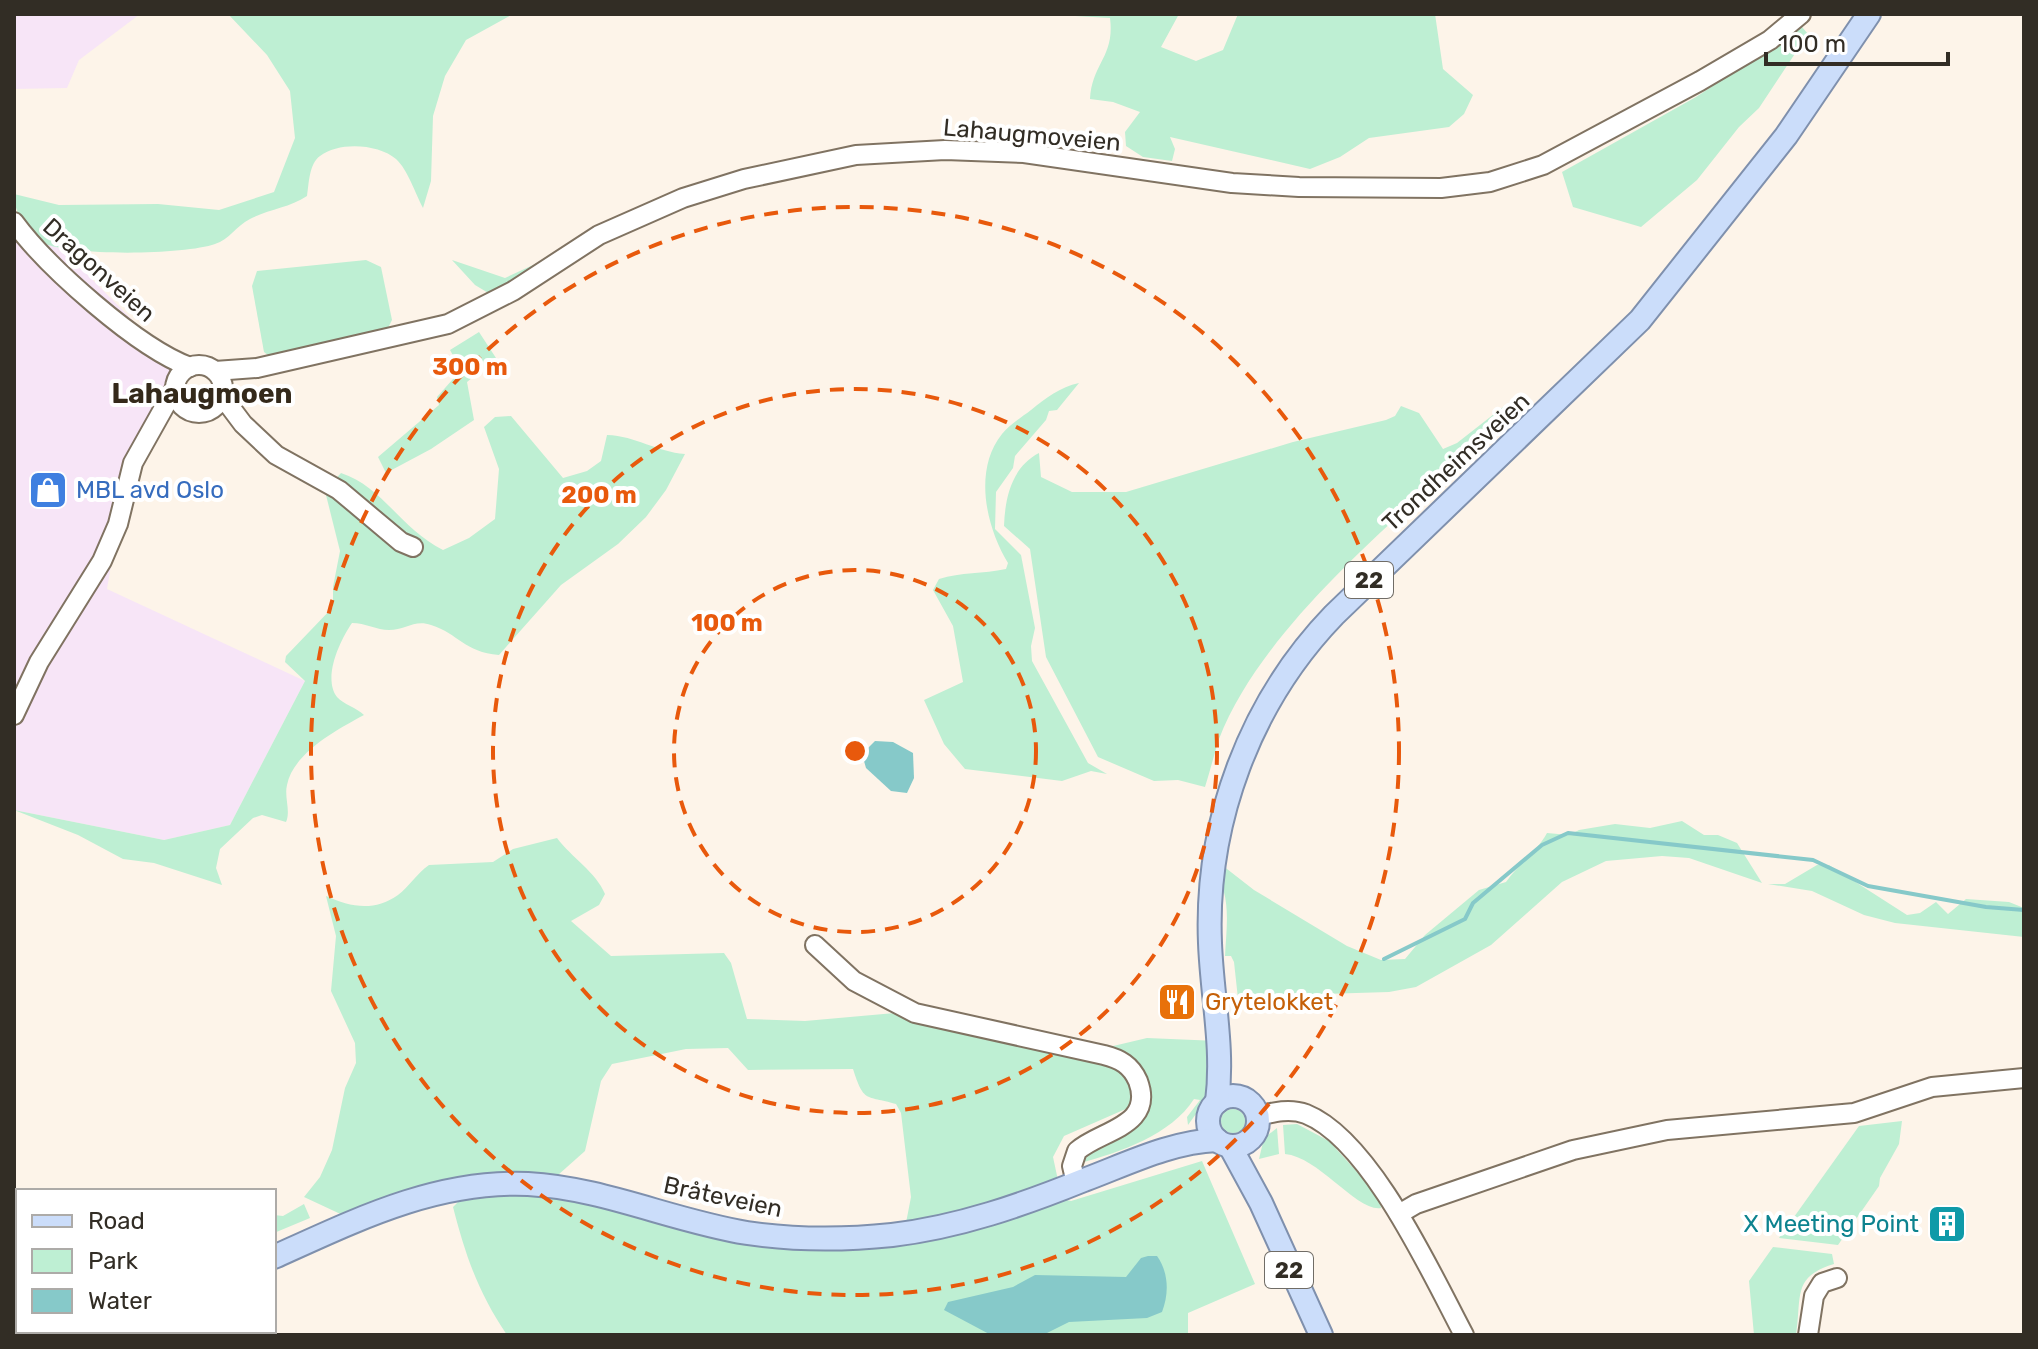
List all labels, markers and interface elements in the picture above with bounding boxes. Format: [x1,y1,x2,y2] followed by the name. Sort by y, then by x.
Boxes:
[1766,16,1948,66] scale bar
[1778,30,1846,58] text: 100 m
[942,113,1122,157] street label: Lahaugmoveien
[37,212,161,328] street label: Dragonveien
[432,353,508,381] text: 300 m
[111,377,293,410] district label: Lahaugmoen
[1377,387,1535,537] street label: Trondheimsveien
[27,469,69,511] shop icon: MBL avd Oslo
[76,476,224,504] place label: MBL avd Oslo
[561,481,637,509] text: 200 m
[1345,562,1393,598] road number: 22
[691,609,763,637] text: 100 m
[841,737,869,765] centre of rings
[1156,981,1198,1023] restaurant icon: Grytelokket
[1205,988,1333,1016] place label: Grytelokket
[661,1171,785,1223] street label: Bråteveien
[16,1189,276,1333] legend
[1926,1203,1968,1245] building icon: X Meeting Point
[88,1207,145,1235] text: Road
[1744,1210,1919,1238] place label: X Meeting Point
[88,1247,139,1275] text: Park
[1265,1252,1313,1288] road number: 22
[88,1287,152,1315] text: Water

